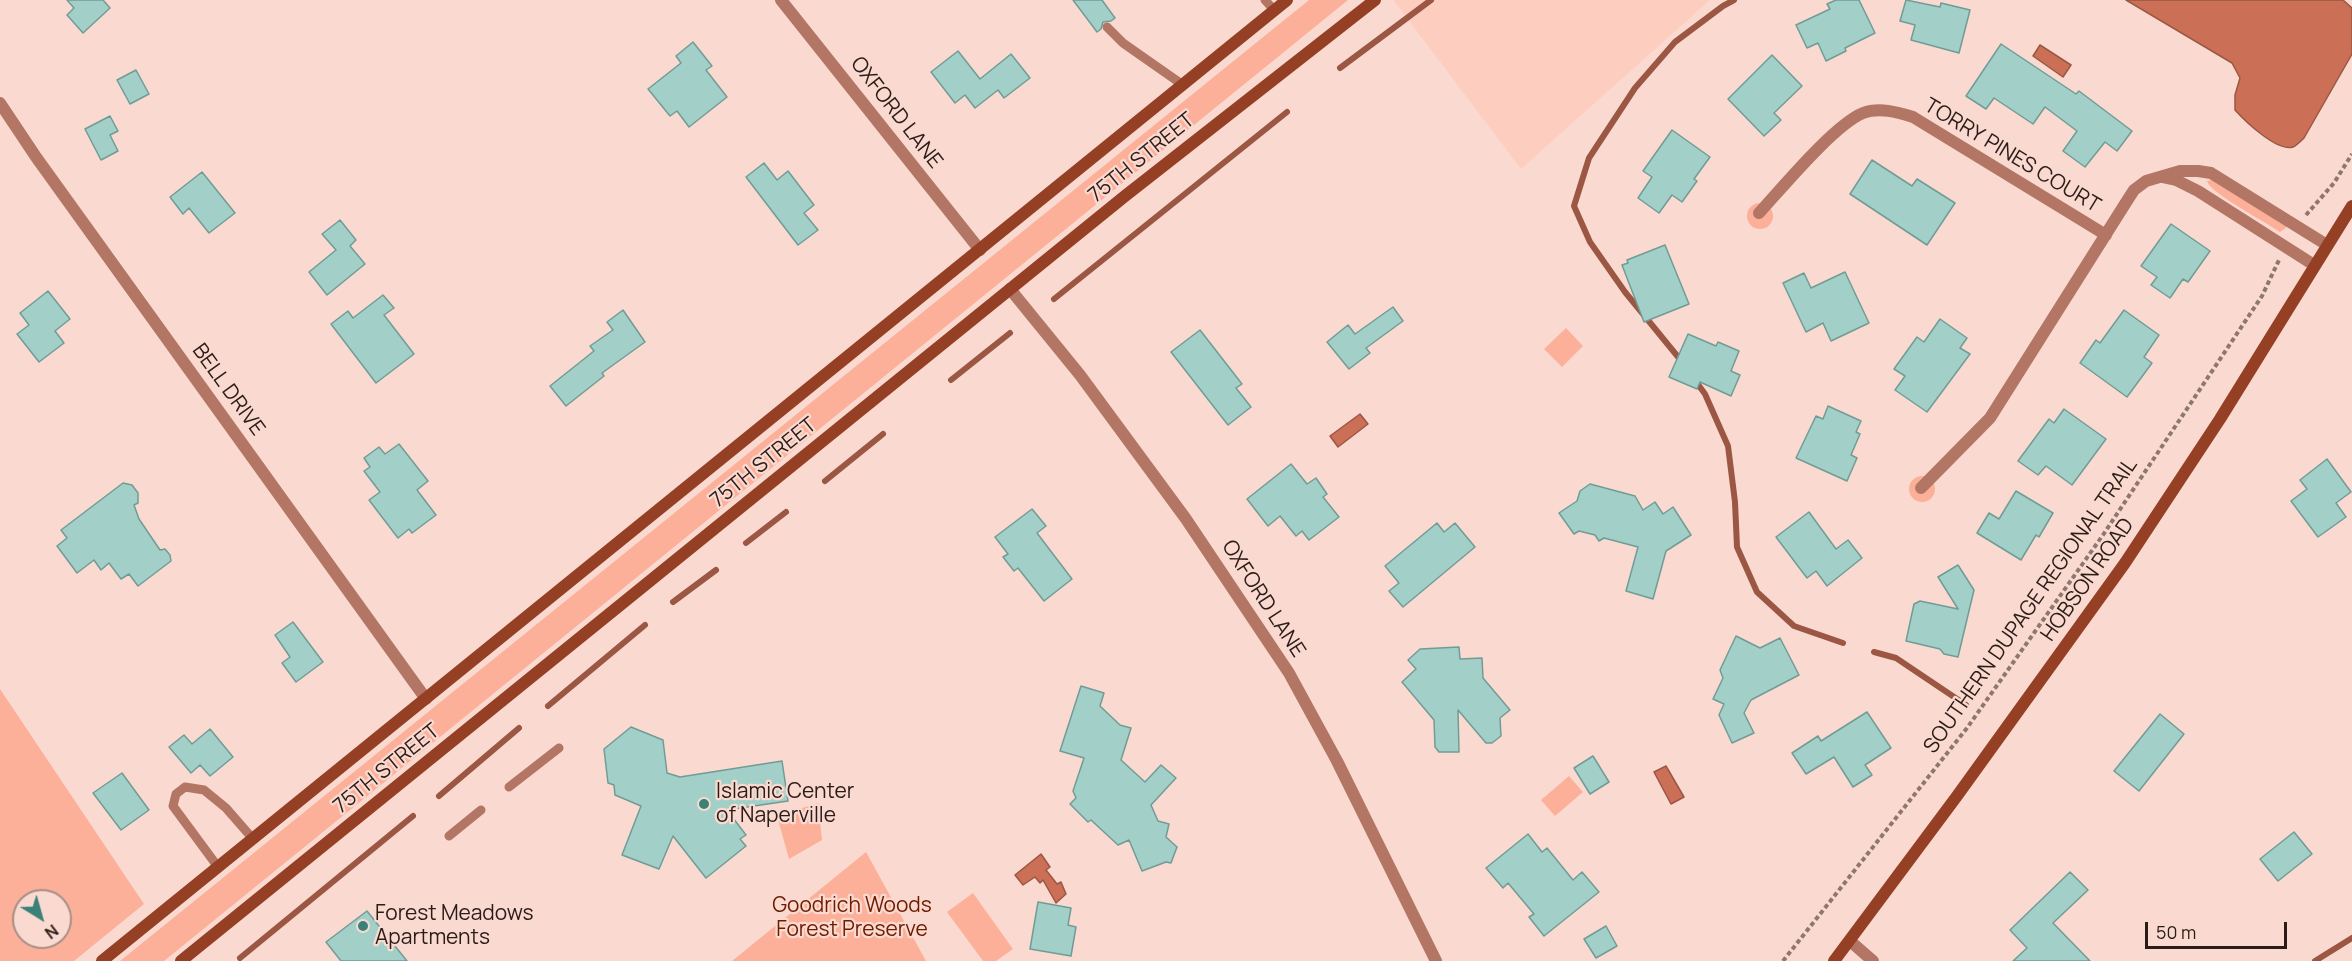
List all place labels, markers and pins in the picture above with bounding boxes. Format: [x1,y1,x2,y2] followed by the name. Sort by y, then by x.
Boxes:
[716,779,854,829] place label: Islamic Center of Naperville
[697,797,711,811] marker: Islamic Center of Naperville
[375,901,533,951] place label: Forest Meadows Apartments
[356,919,370,933] marker: Forest Meadows Apartments

